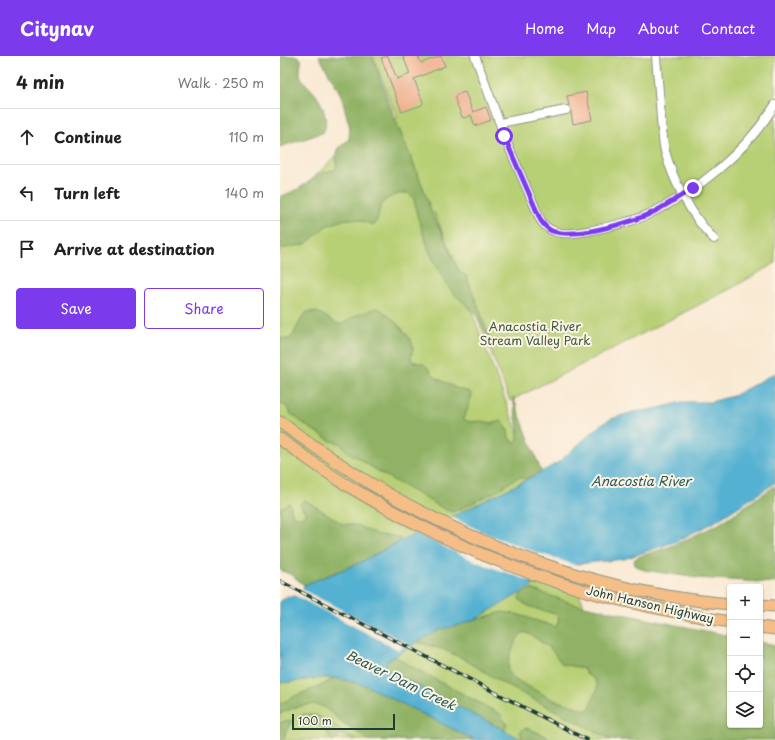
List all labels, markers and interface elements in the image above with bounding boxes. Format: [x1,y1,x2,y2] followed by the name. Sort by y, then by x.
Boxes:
[20,14,94,42] text: Citynav
[525,18,564,39] text: Home
[586,18,616,39] text: Map
[638,18,679,39] text: About
[701,18,755,39] text: Contact
[16,69,64,95] text: 4 min
[178,73,264,92] text: Walk · 250 m
[54,125,122,148] text: Continue
[16,126,38,148] icon: ahead
[229,127,264,146] text: 110 m
[495,127,513,145] route start
[684,179,702,197] route end
[54,181,120,204] text: Turn left
[16,182,38,204] icon: left
[225,183,264,202] text: 140 m
[54,237,215,260] text: Arrive at destination
[16,238,38,260] icon: arrive
[16,288,136,329] button: Save
[144,288,264,329] button: Share
[479,317,591,349] park label: Anacostia River Stream Valley Park
[591,471,694,490] water label: Anacostia River
[585,581,716,627] street label: John Hanson Highway
[727,584,763,728] map controls
[727,584,763,620] button: +
[727,620,763,656] button: −
[343,645,460,715] water label: Beaver Dam Creek
[727,656,763,692] button: locate
[727,692,763,728] button: layers
[292,712,395,731] scale bar
[298,712,332,729] text: 100 m

